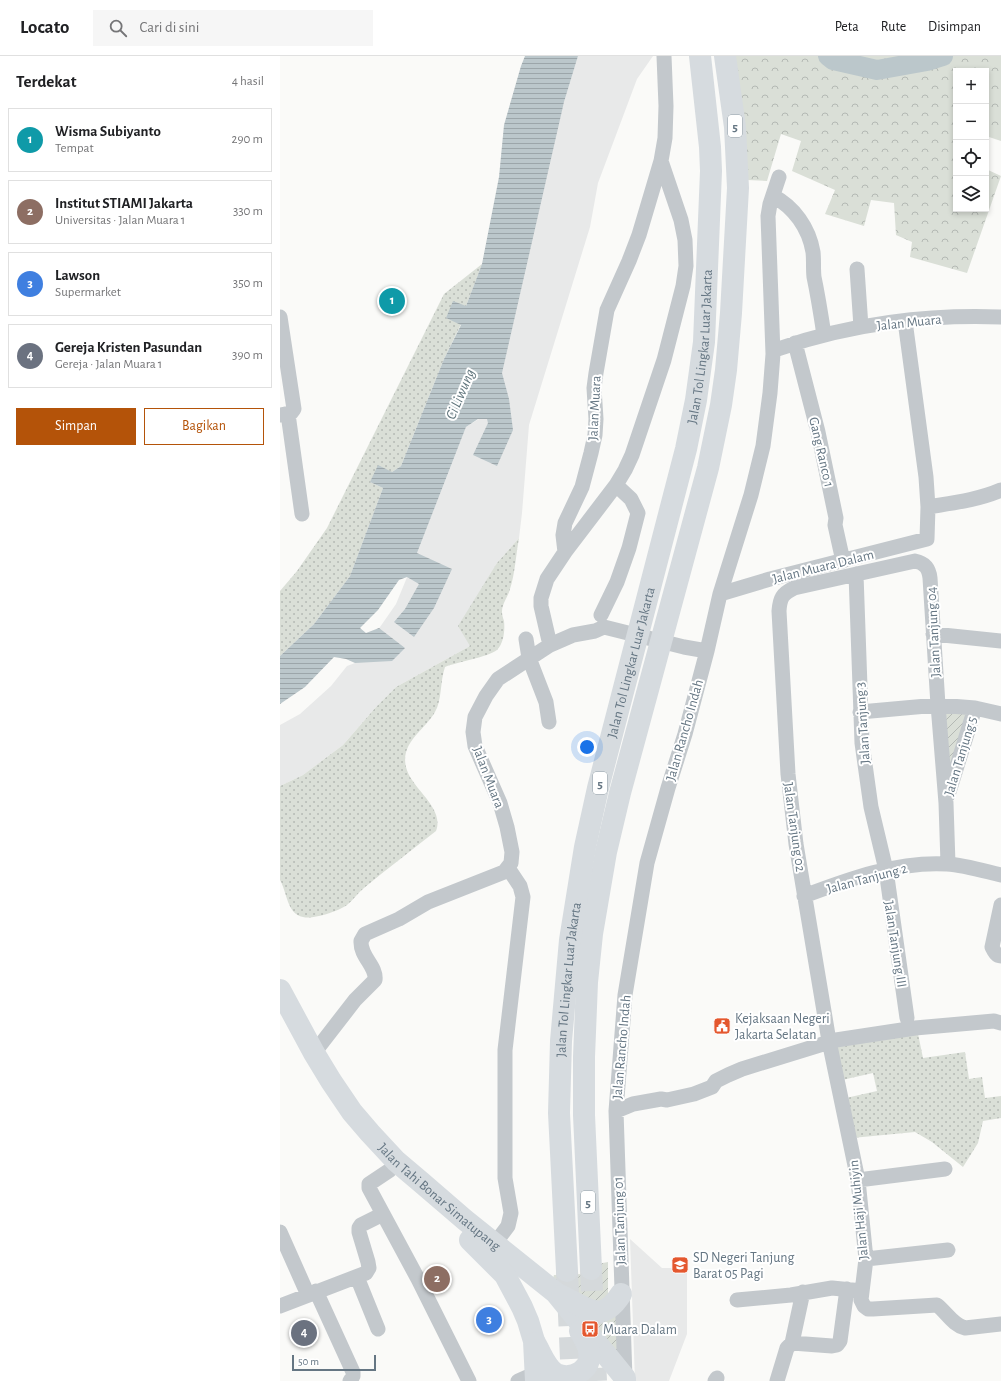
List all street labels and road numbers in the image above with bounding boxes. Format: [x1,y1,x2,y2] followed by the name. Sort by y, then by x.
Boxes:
[728,115,742,137] road number: 5
[685,269,715,425] street label: Jalan Tol Lingkar Luar Jakarta
[876,313,943,333] street label: Jalan Muara
[586,375,604,441] street label: Jalan Muara
[806,416,836,489] street label: Gang Ranco 1
[771,548,875,586] street label: Jalan Muara Dalam
[605,585,658,740] street label: Jalan Tol Lingkar Luar Jakarta
[925,586,943,678] street label: Jalan Tanjung 04
[664,678,706,782] street label: Jalan Rancho Indah
[853,681,873,764] street label: Jalan Tanjung 3
[942,715,980,798] street label: Jalan Tanjung 5
[470,745,506,811] street label: Jalan Muara
[593,772,607,794] road number: 5
[781,782,807,873] street label: Jalan Tanjung 02
[825,861,909,896] street label: Jalan Tanjung 2
[881,900,909,989] street label: Jalan Tanjung III
[555,901,584,1057] street label: Jalan Tol Lingkar Luar Jakarta
[610,994,634,1100] street label: Jalan Rancho Indah
[375,1141,503,1254] street label: Jalan Tahi Bonar Simatupang
[847,1159,871,1260] street label: Jalan Haji Muhiyin
[611,1176,629,1265] street label: Jalan Tanjung 01
[581,1191,595,1213] road number: 5

